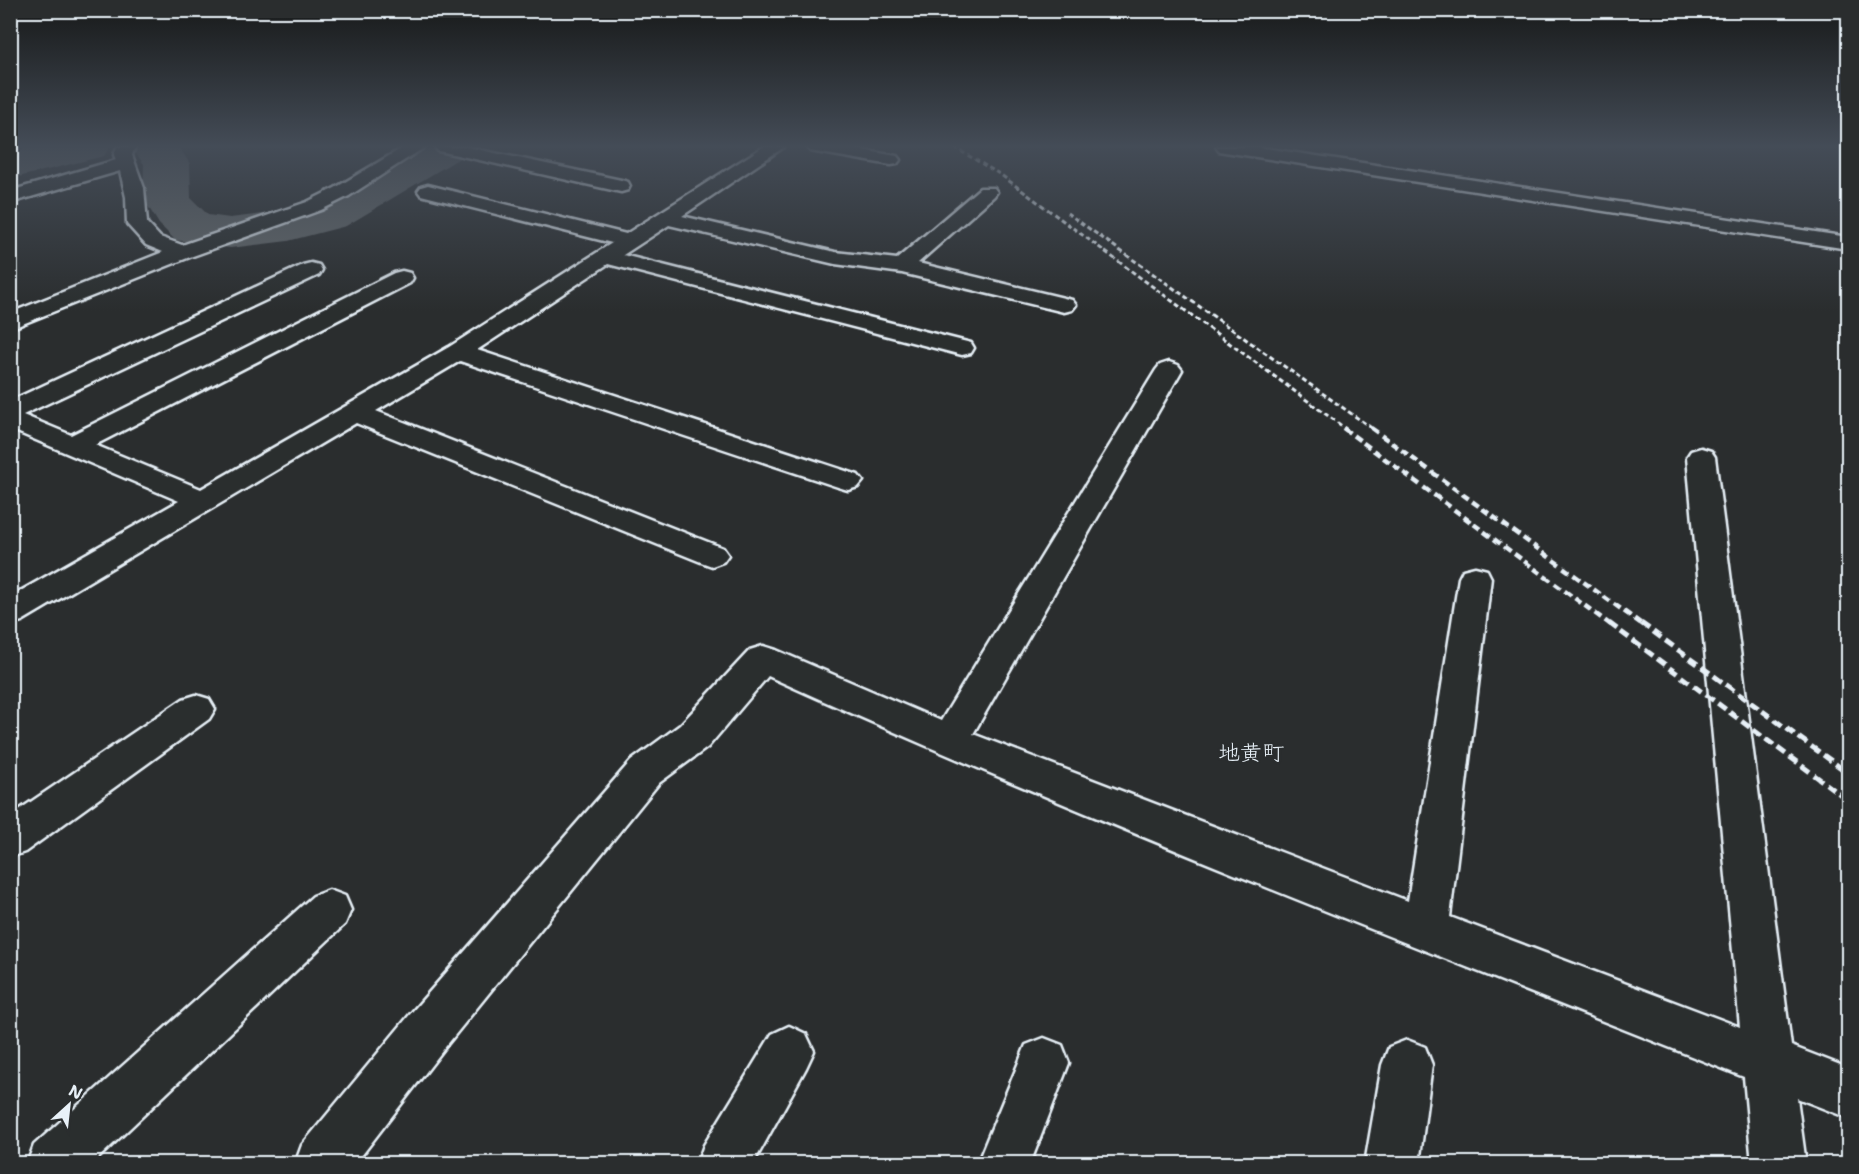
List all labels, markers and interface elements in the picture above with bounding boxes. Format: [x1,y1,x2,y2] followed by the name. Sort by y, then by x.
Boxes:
[1218,738,1284,767] district label: 地黄町
[39,1075,99,1135] north arrow
[65,1080,86,1104] text: N

